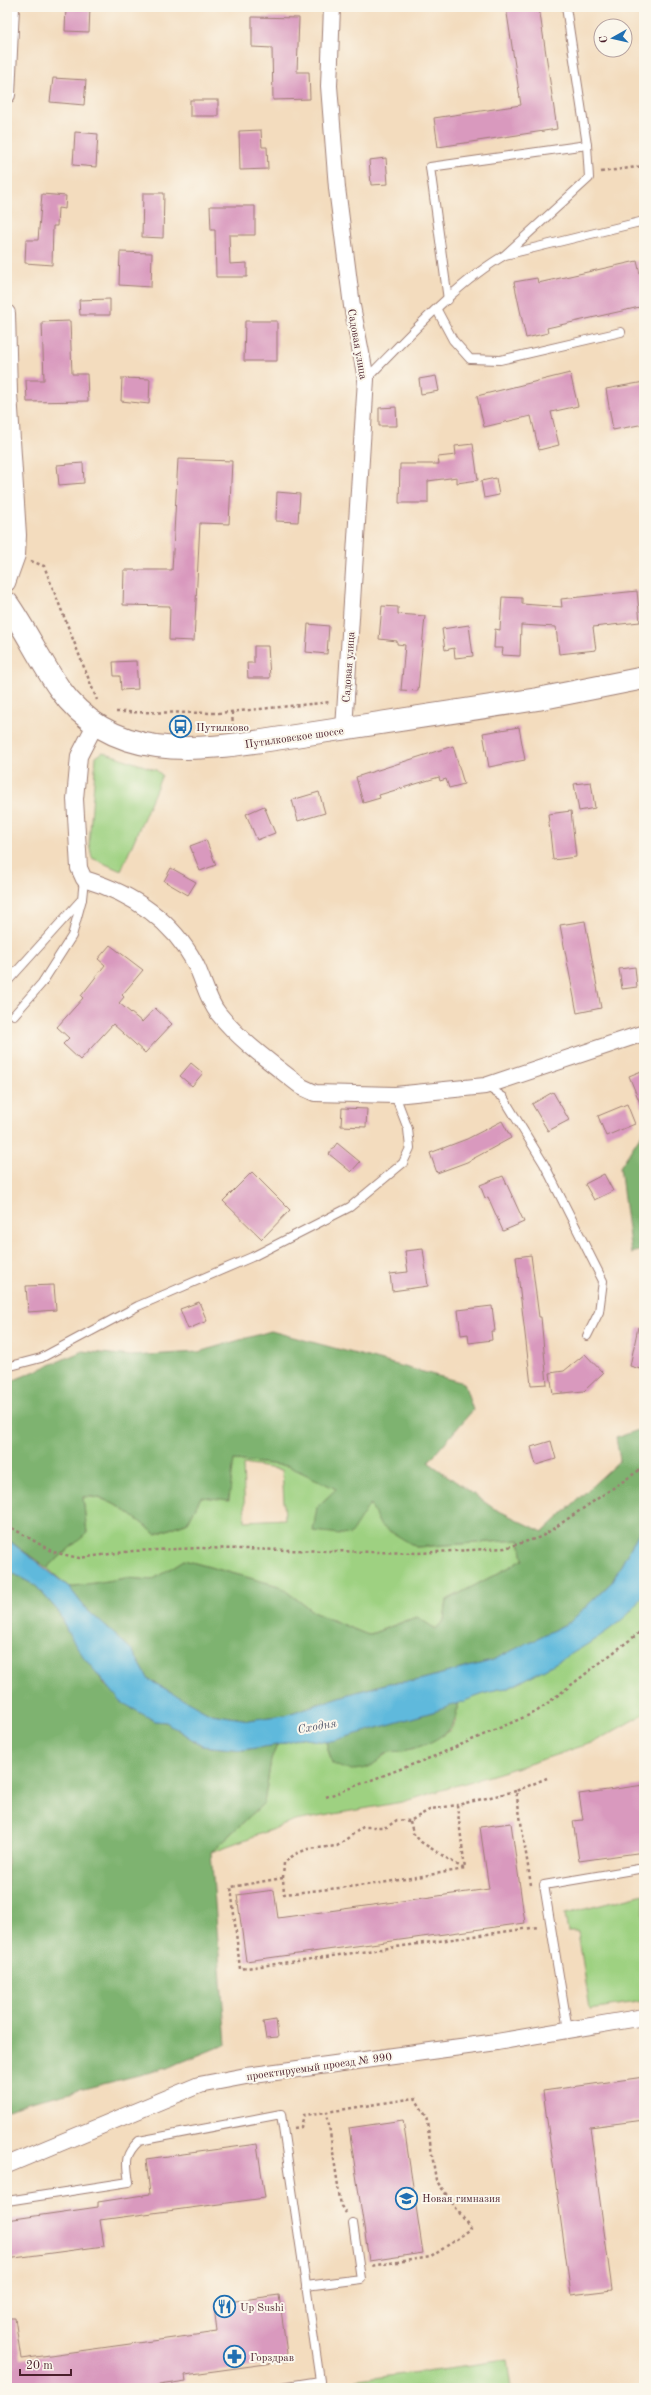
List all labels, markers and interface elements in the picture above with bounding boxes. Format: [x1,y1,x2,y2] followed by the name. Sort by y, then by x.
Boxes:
[593,18,633,58] north arrow
[599,35,611,44] text: С
[345,308,368,381] street label: Садовая улица
[342,631,358,703] street label: Садовая улица
[167,714,193,740] bus stop icon: Путилково
[196,723,249,734] place label: Путилково
[244,726,344,751] street label: Путилковское шоссе
[297,1718,338,1736] water label: Сходня
[246,2052,393,2083] street label: проектируемый проезд № 990
[393,2185,419,2211] school or university icon: Новая гимназия
[422,2194,501,2205] place label: Новая гимназия
[212,2294,238,2320] restaurant icon: Up Sushi
[240,2303,284,2314] place label: Up Sushi
[222,2344,248,2370] pharmacy icon: Горздрав
[20,2351,71,2377] scale bar
[250,2353,294,2364] place label: Горздрав
[26,2360,53,2372] text: 20 m

